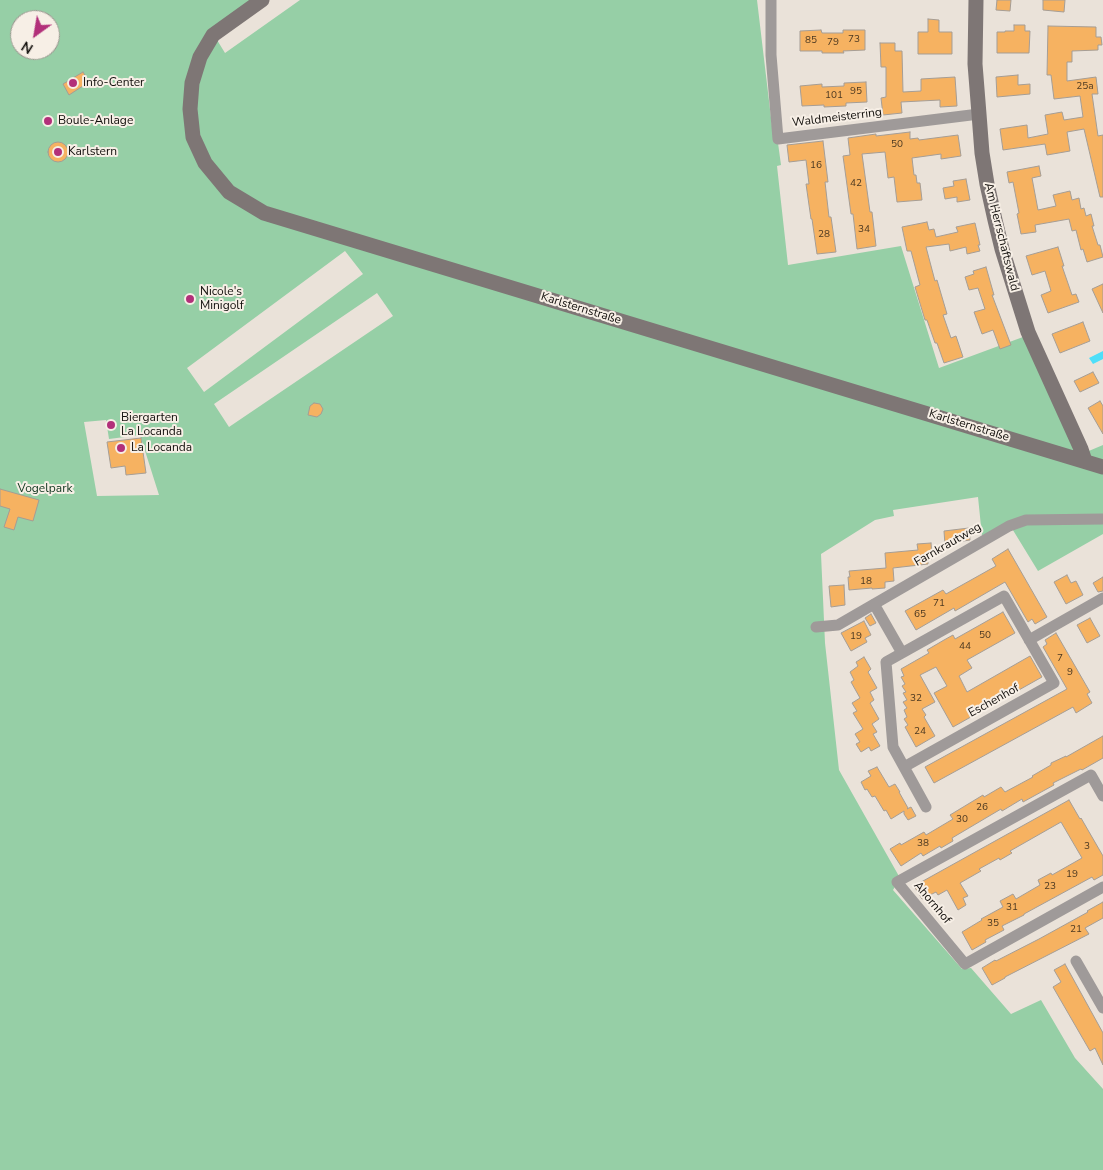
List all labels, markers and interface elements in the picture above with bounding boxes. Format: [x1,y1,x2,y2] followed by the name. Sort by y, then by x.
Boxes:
[10,10,60,60] north arrow
[848,34,860,46] house number: 73
[805,35,817,47] house number: 85
[18,36,37,58] text: N
[827,37,839,49] house number: 79
[83,76,144,90] place label: Info-Center
[67,77,79,89] marker: Info-Center
[1076,81,1094,93] house number: 25a
[850,86,862,98] house number: 95
[825,90,843,102] house number: 101
[791,105,883,131] street label: Waldmeisterring
[58,114,133,128] place label: Boule-Anlage
[42,115,54,127] marker: Boule-Anlage
[891,139,903,151] house number: 50
[68,145,117,159] place label: Karlstern
[52,146,64,158] marker: Karlstern
[810,160,822,172] house number: 16
[850,178,862,190] house number: 42
[981,181,1021,293] street label: Am Herrschaftswald
[858,224,870,236] house number: 34
[818,229,830,241] house number: 28
[200,285,244,313] place label: Nicole's Minigolf
[539,290,623,328] street label: Karlsternstraße
[184,293,196,305] marker: Nicole's Minigolf
[927,407,1011,445] street label: Karlsternstraße
[121,411,182,439] place label: Biergarten La Locanda
[105,419,117,431] marker: Biergarten La Locanda
[131,441,192,455] place label: La Locanda
[115,442,127,454] marker: La Locanda
[18,482,72,496] park label: Vogelpark
[912,520,984,570] street label: Farnkrautweg
[860,576,872,588] house number: 18
[933,598,945,610] house number: 71
[914,609,926,621] house number: 65
[979,630,991,642] house number: 50
[850,631,862,643] house number: 19
[959,641,971,653] house number: 44
[1057,653,1063,665] house number: 7
[1067,667,1073,679] house number: 9
[966,681,1022,721] street label: Eschenhof
[910,693,922,705] house number: 32
[914,726,926,738] house number: 24
[976,802,988,814] house number: 26
[956,814,968,826] house number: 30
[917,838,929,850] house number: 38
[1084,841,1090,853] house number: 3
[1066,869,1078,881] house number: 19
[910,879,954,927] street label: Ahornhof
[1044,881,1056,893] house number: 23
[1006,902,1018,914] house number: 31
[987,918,999,930] house number: 35
[1070,924,1082,936] house number: 21

